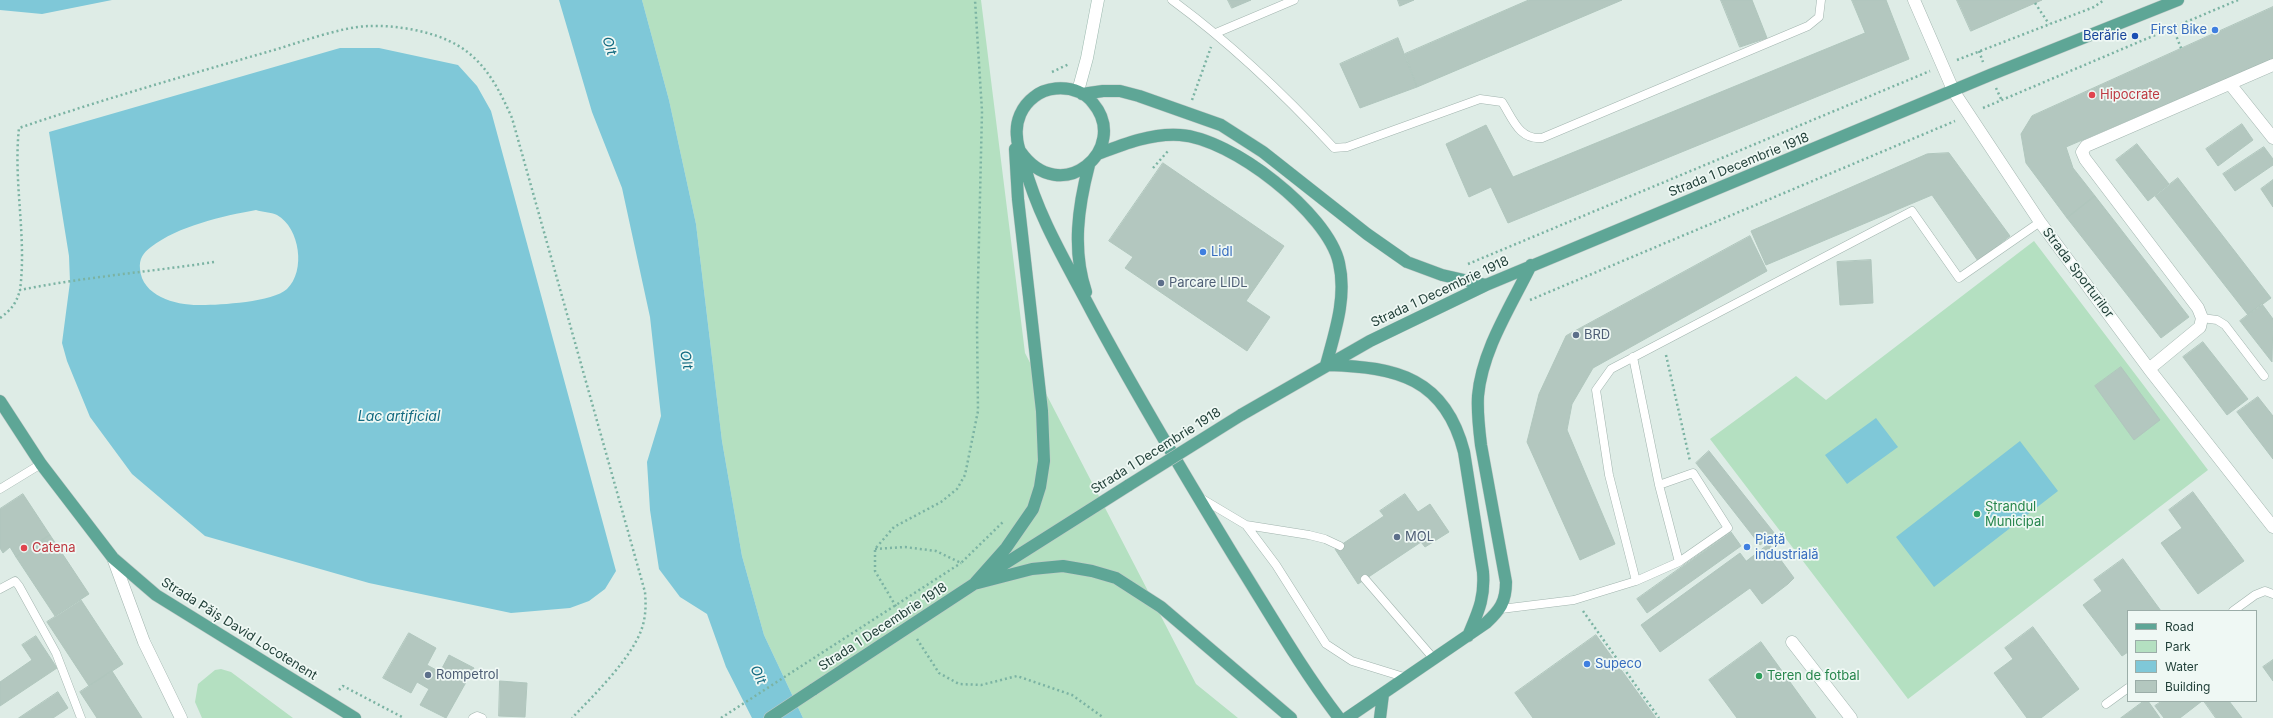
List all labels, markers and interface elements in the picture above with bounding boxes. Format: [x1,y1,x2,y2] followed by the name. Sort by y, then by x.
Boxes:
[2150,22,2207,38] place label: First Bike
[2210,25,2220,35] marker: First Bike
[2083,28,2127,44] place label: Berărie
[2130,31,2140,41] marker: Berărie
[598,35,620,57] water label: Olt
[2100,87,2160,103] place label: Hipocrate
[2087,90,2097,100] marker: Hipocrate
[1666,130,1812,200] street label: Strada 1 Decembrie 1918
[2039,225,2117,321] street label: Strada Sporturilor
[1211,244,1233,260] place label: Lidl
[1198,247,1208,257] marker: Lidl
[1369,253,1511,331] street label: Strada 1 Decembrie 1918
[1169,275,1248,291] place label: Parcare LIDL
[1156,278,1166,288] marker: Parcare LIDL
[1584,327,1610,343] place label: BRD
[1571,330,1581,340] marker: BRD
[676,349,696,371] water label: Olt
[1088,405,1224,497] street label: Strada 1 Decembrie 1918
[358,409,440,425] water label: Lac artificial
[1985,499,2044,530] place label: Ștrandul Municipal
[1972,509,1982,519] marker: Ștrandul Municipal
[1405,529,1434,545] place label: MOL
[1392,532,1402,542] marker: MOL
[1755,532,1819,563] place label: Piață industrială
[32,540,75,556] place label: Catena
[1742,542,1752,552] marker: Piață industrială
[19,543,29,553] marker: Catena
[158,574,320,684] street label: Strada Păiș David Locotenent
[816,580,950,674] street label: Strada 1 Decembrie 1918
[2127,610,2257,702] legend
[2165,619,2194,634] text: Road
[2165,639,2191,654] text: Park
[1595,656,1642,672] place label: Supeco
[1582,659,1592,669] marker: Supeco
[2165,659,2198,674] text: Water
[746,663,770,687] water label: Olt
[436,667,499,683] place label: Rompetrol
[1767,668,1860,684] place label: Teren de fotbal
[423,670,433,680] marker: Rompetrol
[1754,671,1764,681] marker: Teren de fotbal
[2165,679,2210,694] text: Building

